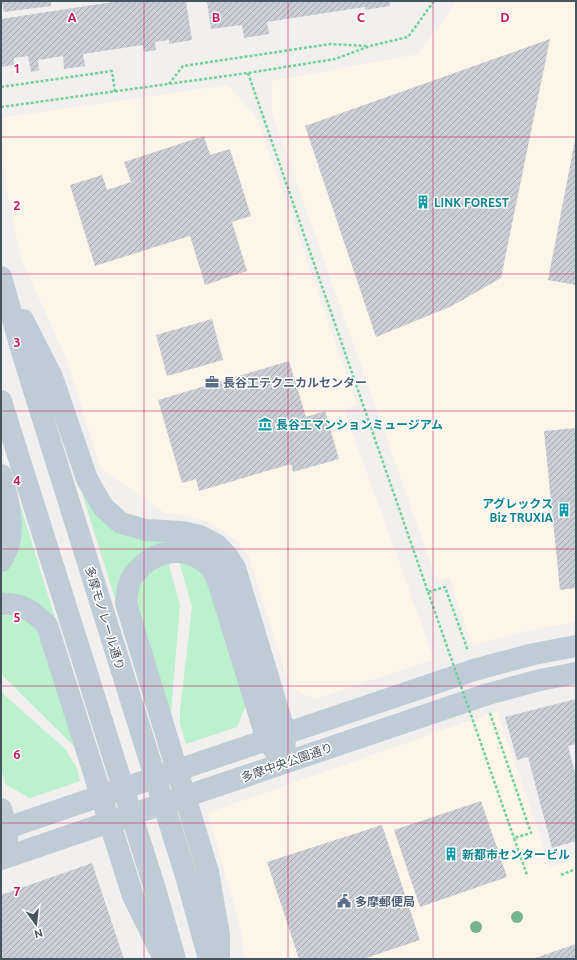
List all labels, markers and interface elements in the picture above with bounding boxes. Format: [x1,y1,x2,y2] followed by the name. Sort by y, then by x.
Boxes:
[67,10,77,24] text: A
[212,10,221,24] text: B
[357,10,366,24] text: C
[500,10,510,24] text: D
[13,61,21,75] text: 1
[415,194,431,210] building icon: LINK FOREST
[434,196,509,209] place label: LINK FOREST
[13,198,21,212] text: 2
[13,335,21,349] text: 3
[204,374,220,390] office icon: 長谷工テクニカルセンター
[223,376,367,389] place label: 長谷工テクニカルセンター
[257,416,273,432] museum icon: 長谷工マンションミュージアム
[276,418,443,431] place label: 長谷工マンションミュージアム
[13,473,21,487] text: 4
[482,497,554,524] place label: アグレックス Biz TRUXIA
[556,502,572,518] building icon: アグレックス Biz TRUXIA
[83,564,127,672] street label: 多摩モノレール通り
[13,610,21,624] text: 5
[239,740,335,784] street label: 多摩中央公園通り
[13,747,21,761] text: 6
[443,846,459,862] building icon: 新都市センタービル
[462,848,570,861] place label: 新都市センタービル
[13,884,21,898] text: 7
[336,893,352,909] public building icon: 多摩郵便局
[355,895,415,908] place label: 多摩郵便局
[16,904,56,944] north arrow
[33,927,44,941] text: N

